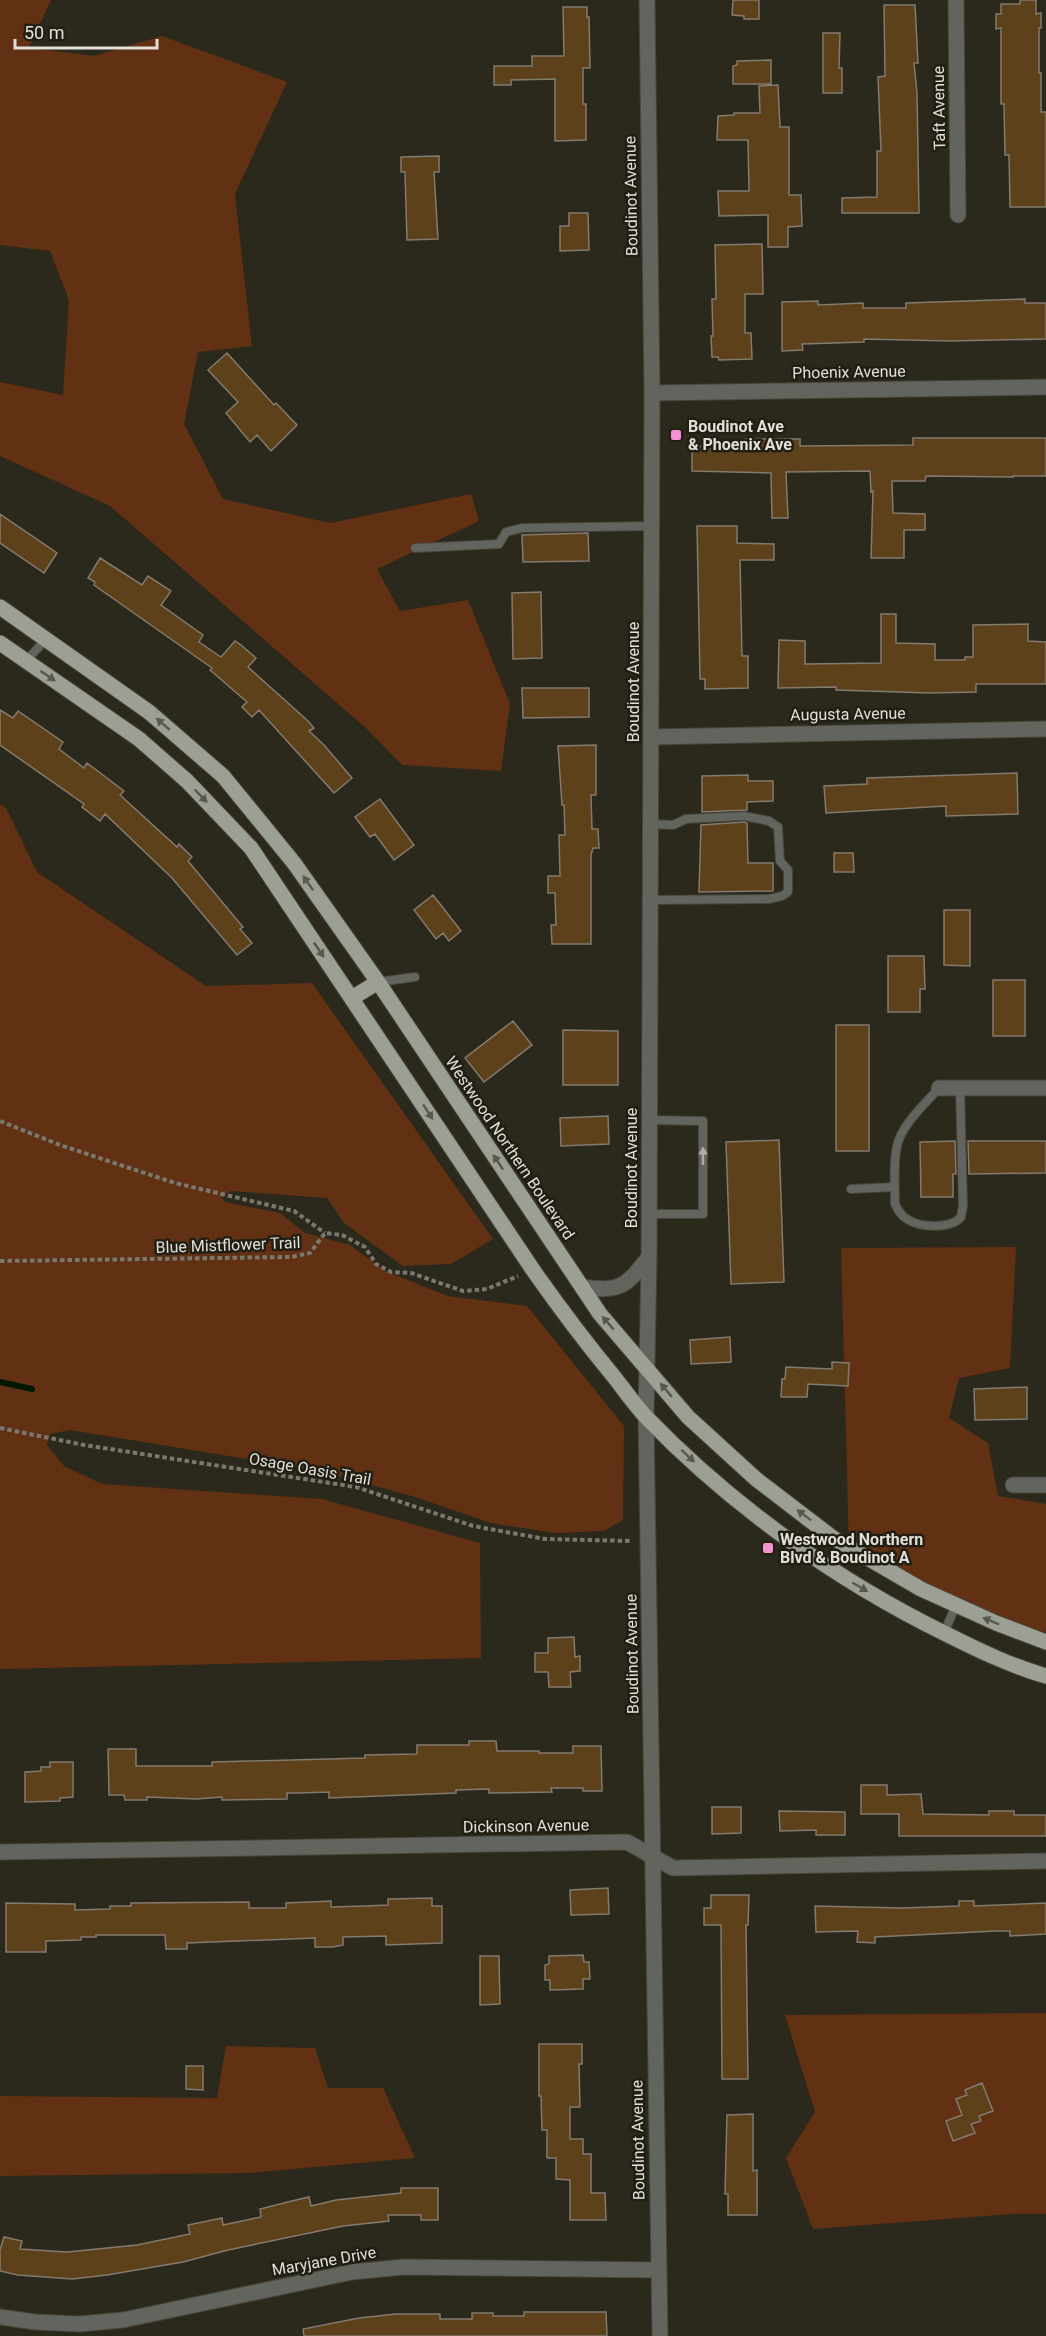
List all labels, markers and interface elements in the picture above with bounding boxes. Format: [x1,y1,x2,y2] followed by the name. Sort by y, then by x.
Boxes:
[15,12,158,50] scale bar
[24,22,64,43] text: 50 m
[929,66,949,150] street label: Taft Avenue
[620,136,642,256] street label: Boudinot Avenue
[792,362,906,382] street label: Phoenix Avenue
[688,417,792,454] place label: Boudinot Ave & Phoenix Ave
[669,428,683,442] marker: Boudinot Ave & Phoenix Ave
[624,622,643,742] street label: Boudinot Avenue
[40,670,56,682] one-way arrow
[790,703,906,725] street label: Augusta Avenue
[156,718,171,731] one-way arrow
[194,788,208,803] one-way arrow
[302,875,314,891] one-way arrow
[313,942,325,958] one-way arrow
[441,1053,579,1243] street label: Westwood Northern Boulevard
[422,1104,433,1120] one-way arrow
[622,1108,641,1228] street label: Boudinot Avenue
[698,1146,708,1165] one-way arrow
[492,1155,504,1171] one-way arrow
[155,1233,301,1257] street label: Blue Mistflower Trail
[602,1316,615,1331] one-way arrow
[660,1383,673,1398] one-way arrow
[247,1449,373,1489] street label: Osage Oasis Trail
[681,1449,695,1463] one-way arrow
[796,1510,811,1522] one-way arrow
[780,1530,923,1567] place label: Westwood Northern Blvd & Boudinot A
[761,1541,775,1555] marker: Westwood Northern Blvd & Boudinot A
[851,1582,868,1592] one-way arrow
[621,1594,643,1714] street label: Boudinot Avenue
[982,1616,1000,1626] one-way arrow
[463,1815,589,1837] street label: Dickinson Avenue
[627,2080,649,2200] street label: Boudinot Avenue
[270,2242,378,2280] street label: Maryjane Drive

